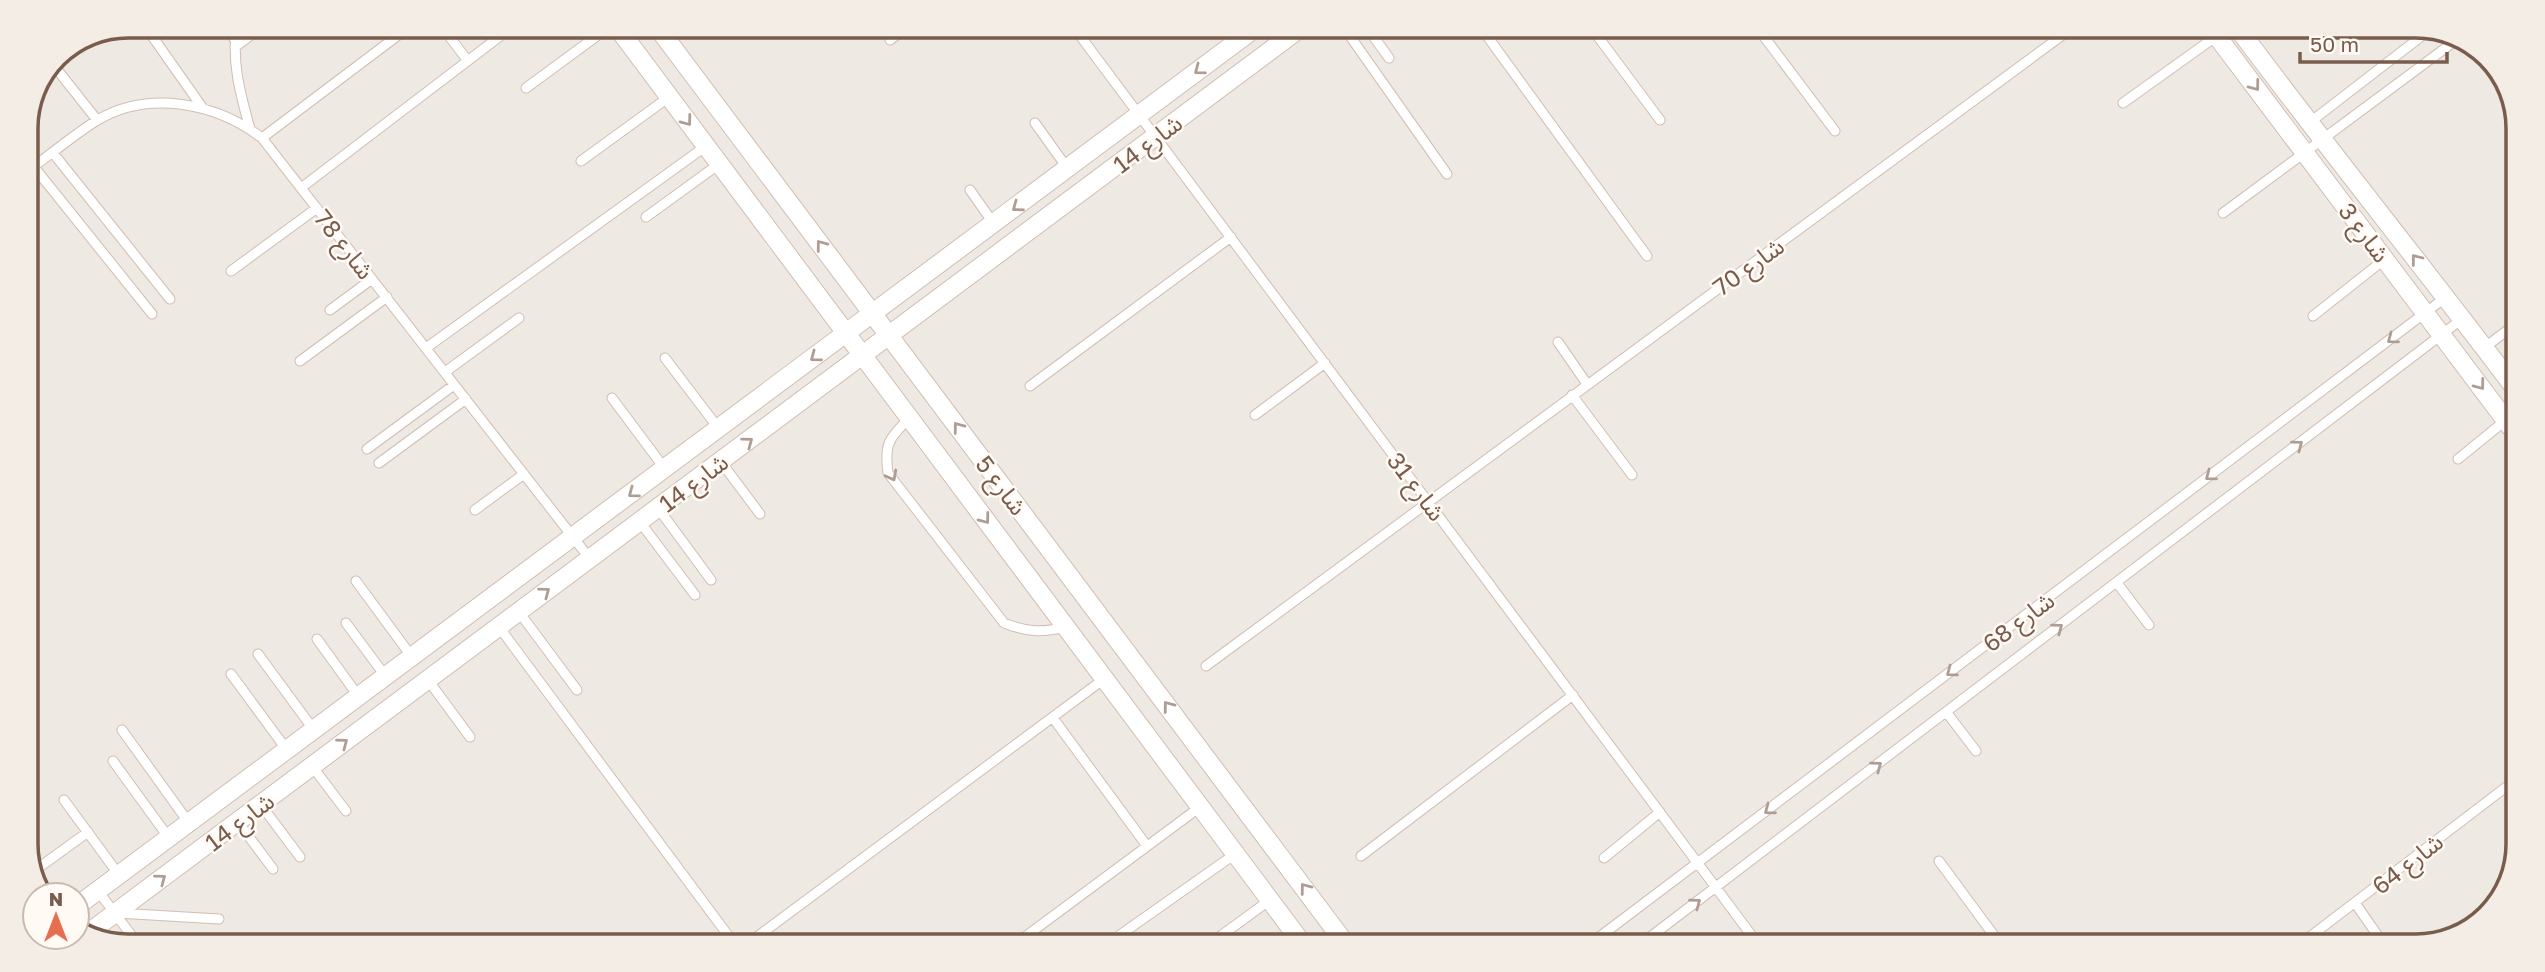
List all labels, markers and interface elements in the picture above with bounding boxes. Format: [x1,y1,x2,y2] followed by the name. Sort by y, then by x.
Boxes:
[2300,21,2447,65] scale bar
[2310,31,2359,57] text: 50 m
[1194,62,1207,74] one-way arrow
[2246,78,2259,90] one-way arrow
[1107,108,1190,182] street label: شارع 14
[679,114,692,126] one-way arrow
[2330,197,2397,270] street label: شارع 3
[1013,198,1025,211] one-way arrow
[306,203,381,287] street label: شارع 78
[1707,231,1791,305] street label: شارع 70
[817,240,830,252] one-way arrow
[2411,255,2424,267] one-way arrow
[2387,330,2399,343] one-way arrow
[810,349,823,361] one-way arrow
[2471,377,2484,390] one-way arrow
[953,422,966,434] one-way arrow
[740,437,752,450] one-way arrow
[2290,441,2303,454] one-way arrow
[1379,446,1452,528] street label: شارع 31
[653,447,736,521] street label: شارع 14
[967,450,1034,523] street label: شارع 5
[2205,467,2218,480] one-way arrow
[884,468,898,481] one-way arrow
[628,485,641,497] one-way arrow
[976,512,989,524] one-way arrow
[1977,585,2062,660] street label: شارع 68
[538,588,550,601] one-way arrow
[2051,623,2063,636] one-way arrow
[1946,664,1958,677] one-way arrow
[1164,702,1176,714] one-way arrow
[336,739,348,751] one-way arrow
[1870,761,1882,774] one-way arrow
[199,786,282,860] street label: شارع 14
[1764,801,1777,814] one-way arrow
[2366,826,2451,903] street label: شارع 64
[153,875,166,887] one-way arrow
[21,881,91,951] north arrow
[1300,883,1313,896] one-way arrow
[49,887,63,910] text: N
[1688,899,1701,912] one-way arrow

